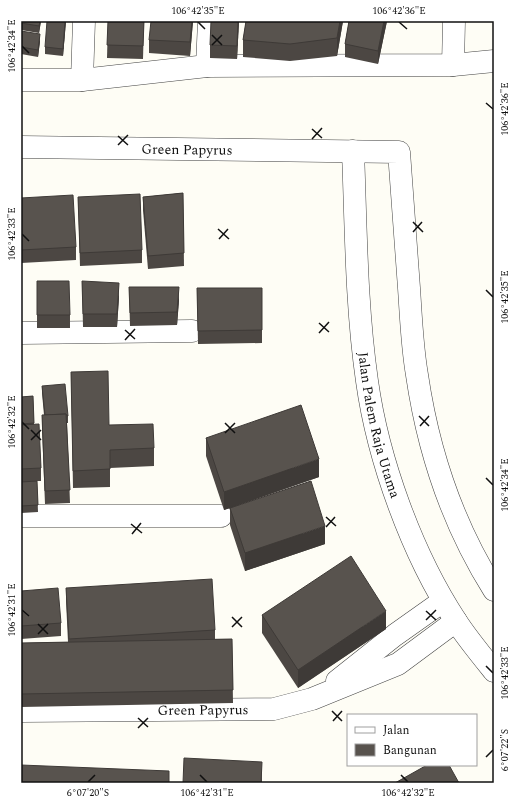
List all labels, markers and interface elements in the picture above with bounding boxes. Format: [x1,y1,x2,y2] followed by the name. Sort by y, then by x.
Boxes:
[171,3,225,19] text: 106°42'35"E
[372,3,426,19] text: 106°42'36"E
[4,19,20,73] text: 106°42'34"E
[497,82,513,136] text: 106°42'36"E
[141,139,233,161] street label: Green Papyrus
[4,207,20,261] text: 106°42'33"E
[497,270,513,324] text: 106°42'35"E
[352,351,406,501] street label: Jalan Palem Raja Utama
[4,395,20,449] text: 106°42'32"E
[497,458,513,512] text: 106°42'34"E
[4,583,20,637] text: 106°42'31"E
[497,646,513,700] text: 106°42'33"E
[157,699,249,721] street label: Green Papyrus
[347,714,477,766] legend
[383,721,410,740] text: Jalan
[497,729,513,771] text: 6°07'22"S
[383,741,437,760] text: Bangunan
[67,785,109,801] text: 6°07'20"S
[180,785,234,801] text: 106°42'31"E
[381,785,435,801] text: 106°42'32"E

